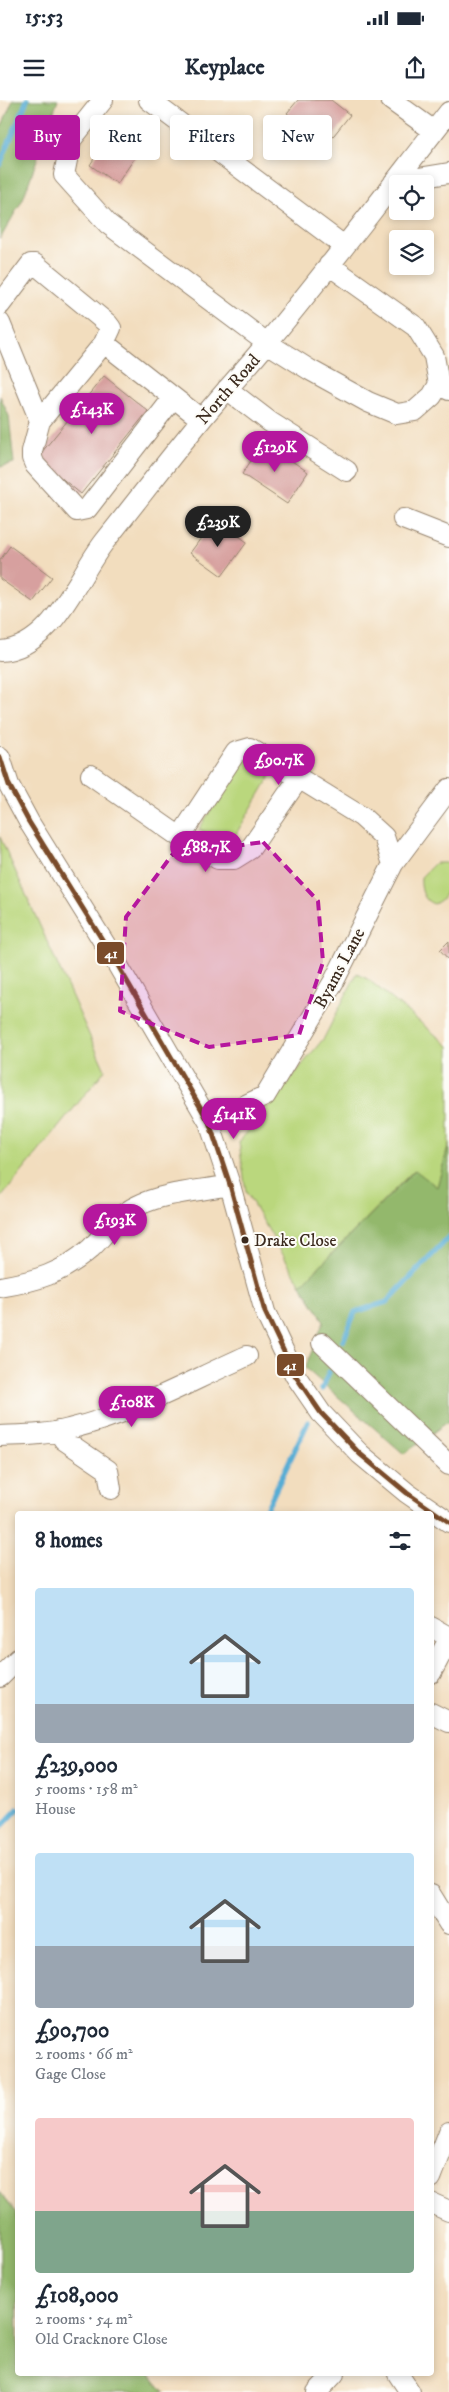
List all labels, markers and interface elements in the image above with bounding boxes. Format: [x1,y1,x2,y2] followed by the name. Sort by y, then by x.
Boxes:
[25,6,63,29] text: 15:53
[20,54,48,82] icon: menu
[184,54,265,81] text: Keyplace
[401,54,429,82] icon: share
[15,115,80,160] chip: Buy
[90,115,160,160] chip: Rent
[170,115,253,160] chip: Filters
[263,115,332,160] chip: New
[389,175,434,275] map controls
[389,175,434,220] button: locate
[389,230,434,275] button: layers
[192,350,265,429] street label: North Road
[57,392,127,435] pin: £143K
[70,399,114,419] text: £143K
[240,430,310,473] pin: £129K
[253,437,297,457] text: £129K
[183,506,253,548] pin: £239K
[196,512,240,532] text: £239K
[238,744,320,786] pin: £90.7K
[254,750,304,770] text: £90.7K
[165,830,247,873] pin: £88.7K
[181,837,231,857] text: £88.7K
[309,924,370,1013] street label: Byams Lane
[96,941,125,965] line badge: 41
[103,945,118,963] text: 41
[199,1098,269,1140] pin: £141K
[212,1104,256,1124] text: £141K
[80,1204,150,1246] pin: £193K
[94,1210,136,1230] text: £193K
[254,1230,337,1252] place label: Drake Close
[240,1235,250,1245] marker: Drake Close
[276,1353,305,1377] line badge: 41
[282,1357,297,1375] text: 41
[97,1386,167,1428] pin: £108K
[110,1392,154,1412] text: £108K
[386,1527,414,1555] icon: filters
[35,1528,103,1554] text: 8 homes
[180,1621,270,1711] icon: home
[35,1753,118,1779] text: £239,000
[35,1779,138,1799] text: 5 rooms · 158 m²
[35,1799,76,1819] text: House
[180,1886,270,1976] icon: home
[35,2018,109,2044] text: £90,700
[35,2044,133,2064] text: 2 rooms · 66 m²
[35,2064,106,2084] text: Gage Close
[180,2151,270,2241] icon: home
[35,2283,119,2309] text: £108,000
[35,2309,132,2329] text: 2 rooms · 54 m²
[35,2329,168,2349] text: Old Cracknore Close

